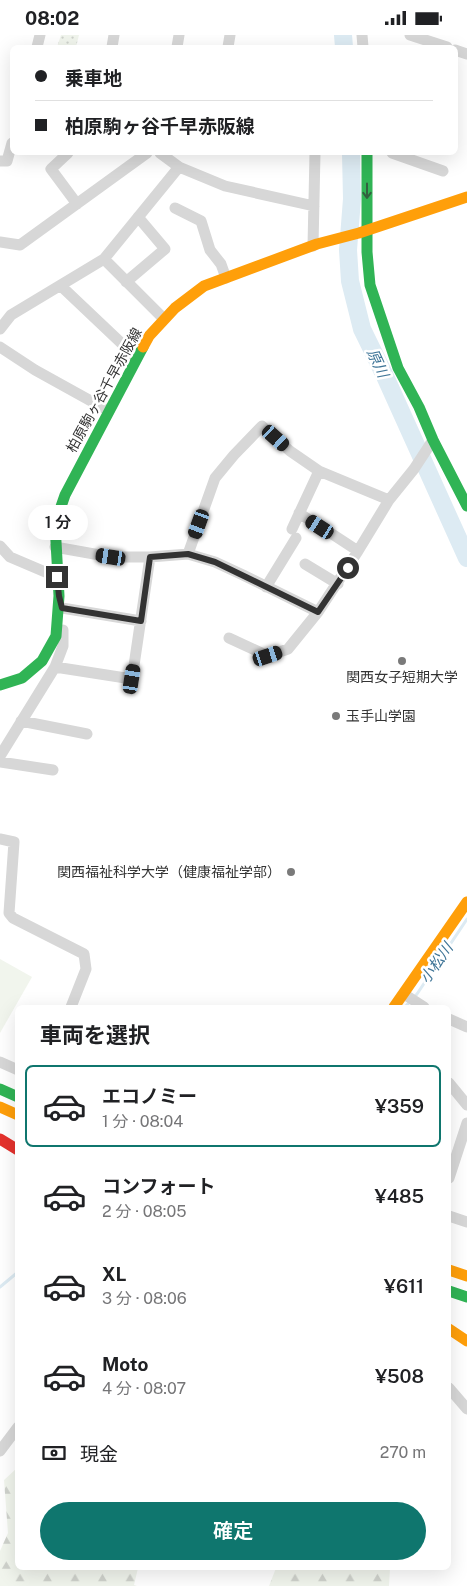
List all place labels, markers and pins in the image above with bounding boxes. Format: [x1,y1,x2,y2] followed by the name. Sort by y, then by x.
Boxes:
[396,655,408,667] marker: 関西女子短期大学
[346,669,458,685] place label: 関西女子短期大学
[346,708,416,724] place label: 玉手山学園
[330,710,342,722] marker: 玉手山学園
[57,864,281,880] place label: 関西福祉科学大学（健康福祉学部）
[285,866,297,878] marker: 関西福祉科学大学（健康福祉学部）

